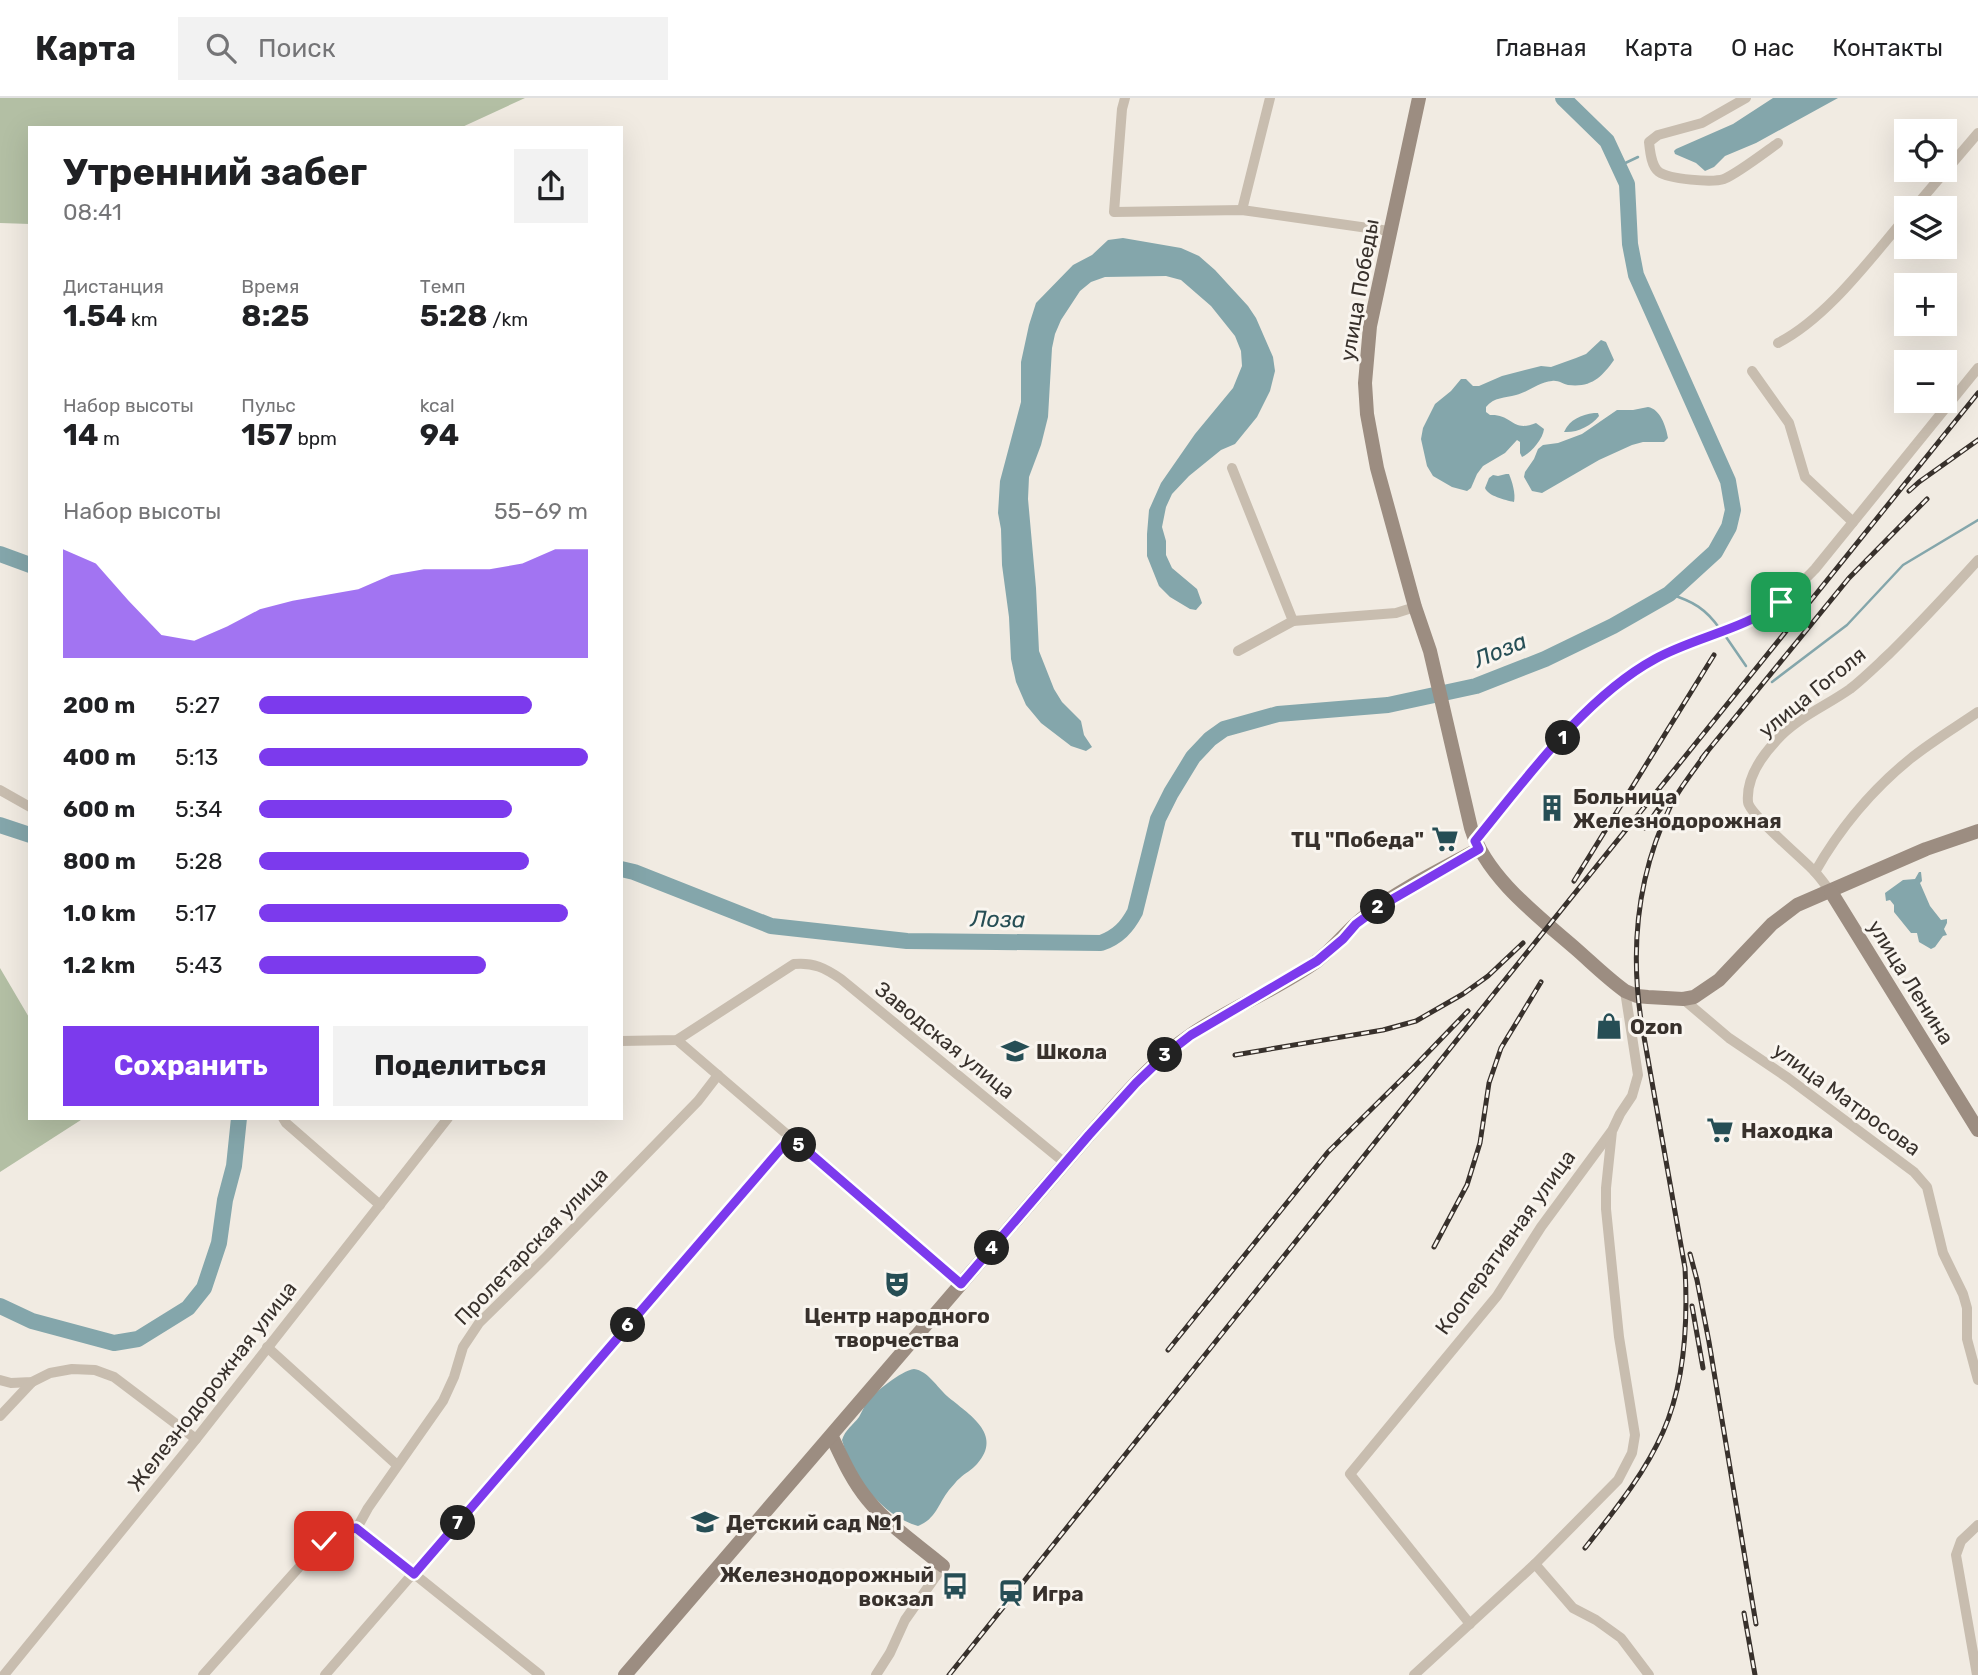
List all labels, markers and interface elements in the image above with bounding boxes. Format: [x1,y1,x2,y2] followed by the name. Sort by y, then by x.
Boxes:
[178,17,668,80] search box
[35,29,136,68] text: Карта
[202,29,240,67] icon: search
[258,33,336,64] text: Поиск
[1495,34,1587,62] text: Главная
[1625,34,1693,62] text: Карта
[1731,34,1794,62] text: О нас
[1832,34,1943,62] text: Контакты
[1894,119,1957,413] map controls
[1894,119,1957,182] button: locate
[63,149,367,195] text: Утренний забег
[514,149,588,223] button: share
[1894,196,1957,259] button: layers
[63,198,122,226] text: 08:41
[1334,217,1384,363] street label: улица Победы
[1894,273,1957,336] button: +
[63,275,164,298] text: Дистанция
[241,275,299,298] text: Время
[420,275,466,298] text: Темп
[63,298,126,334] text: 1.54
[241,298,309,334] text: 8:25
[420,298,488,334] text: 5:28
[126,308,158,331] text: km
[488,308,528,331] text: /km
[1894,350,1957,413] button: −
[63,394,194,417] text: Набор высоты
[241,394,296,417] text: Пульс
[420,394,455,417] text: kcal
[63,417,98,453] text: 14
[241,417,293,453] text: 157
[420,417,459,453] text: 94
[98,427,120,450] text: m
[293,427,337,450] text: bpm
[63,497,221,525] text: Набор высоты
[494,497,588,525] text: 55–69 m
[1751,572,1811,632] pin
[1762,583,1800,621] icon: arrive
[1467,626,1531,674] water label: Лоза
[1754,641,1870,743] street label: улица Гоголя
[63,691,135,719] text: 200 m
[175,691,220,719] text: 5:27
[1546,720,1580,756] pin: 1
[1558,726,1567,749] text: 1
[63,743,136,771] text: 400 m
[175,743,218,771] text: 5:13
[1573,784,1782,833] place label: Больница Железнодорожная
[1537,793,1567,823] building icon: Больница Железнодорожная
[63,795,135,823] text: 600 m
[175,795,223,823] text: 5:34
[1430,824,1460,854] supermarket icon: ТЦ "Победа"
[1291,827,1424,852] place label: ТЦ "Победа"
[63,847,136,875] text: 800 m
[175,847,223,875] text: 5:28
[1360,890,1396,924] pin: 2
[1371,895,1384,918] text: 2
[63,899,136,927] text: 1.0 km
[175,899,216,927] text: 5:17
[968,904,1026,933] water label: Лоза
[1863,915,1959,1049] street label: улица Ленина
[63,951,135,979] text: 1.2 km
[175,951,223,979] text: 5:43
[870,976,1020,1104] street label: Заводская улица
[1594,1011,1624,1041] shop icon: Ozon
[1630,1014,1683,1039] place label: Ozon
[63,1026,319,1106] button: Сохранить
[333,1026,588,1106] button: Поделиться
[1000,1036,1030,1066] school or university icon: Школа
[1768,1037,1926,1161] street label: улица Матросова
[1148,1038,1182,1072] pin: 3
[1036,1039,1107,1064] place label: Школа
[1158,1043,1171,1066] text: 3
[1705,1115,1735,1145] supermarket icon: Находка
[1741,1118,1833,1143] place label: Находка
[782,1128,816,1162] pin: 5
[792,1133,805,1156] text: 5
[1430,1145,1580,1339] street label: Кооперативная улица
[449,1162,613,1330] street label: Пролетарская улица
[974,1230,1010,1266] pin: 4
[985,1236,998,1259] text: 4
[882,1269,912,1299] theatre icon: Центр народного творчества
[122,1276,302,1496] street label: Железнодорожная улица
[804,1303,990,1352] place label: Центр народного творчества
[610,1308,646,1342] pin: 6
[621,1313,634,1336] text: 6
[440,1506,476,1540] pin: 7
[690,1507,720,1537] school or university icon: Детский сад №1
[726,1510,902,1535] place label: Детский сад №1
[294,1511,354,1571] pin
[452,1511,463,1534] text: 7
[305,1522,343,1560] icon: check
[720,1562,934,1611] place label: Железнодорожный вокзал
[940,1571,970,1601] bus stop icon: Железнодорожный вокзал
[996,1578,1026,1608] station icon: Игра
[1032,1581,1084,1606] place label: Игра

